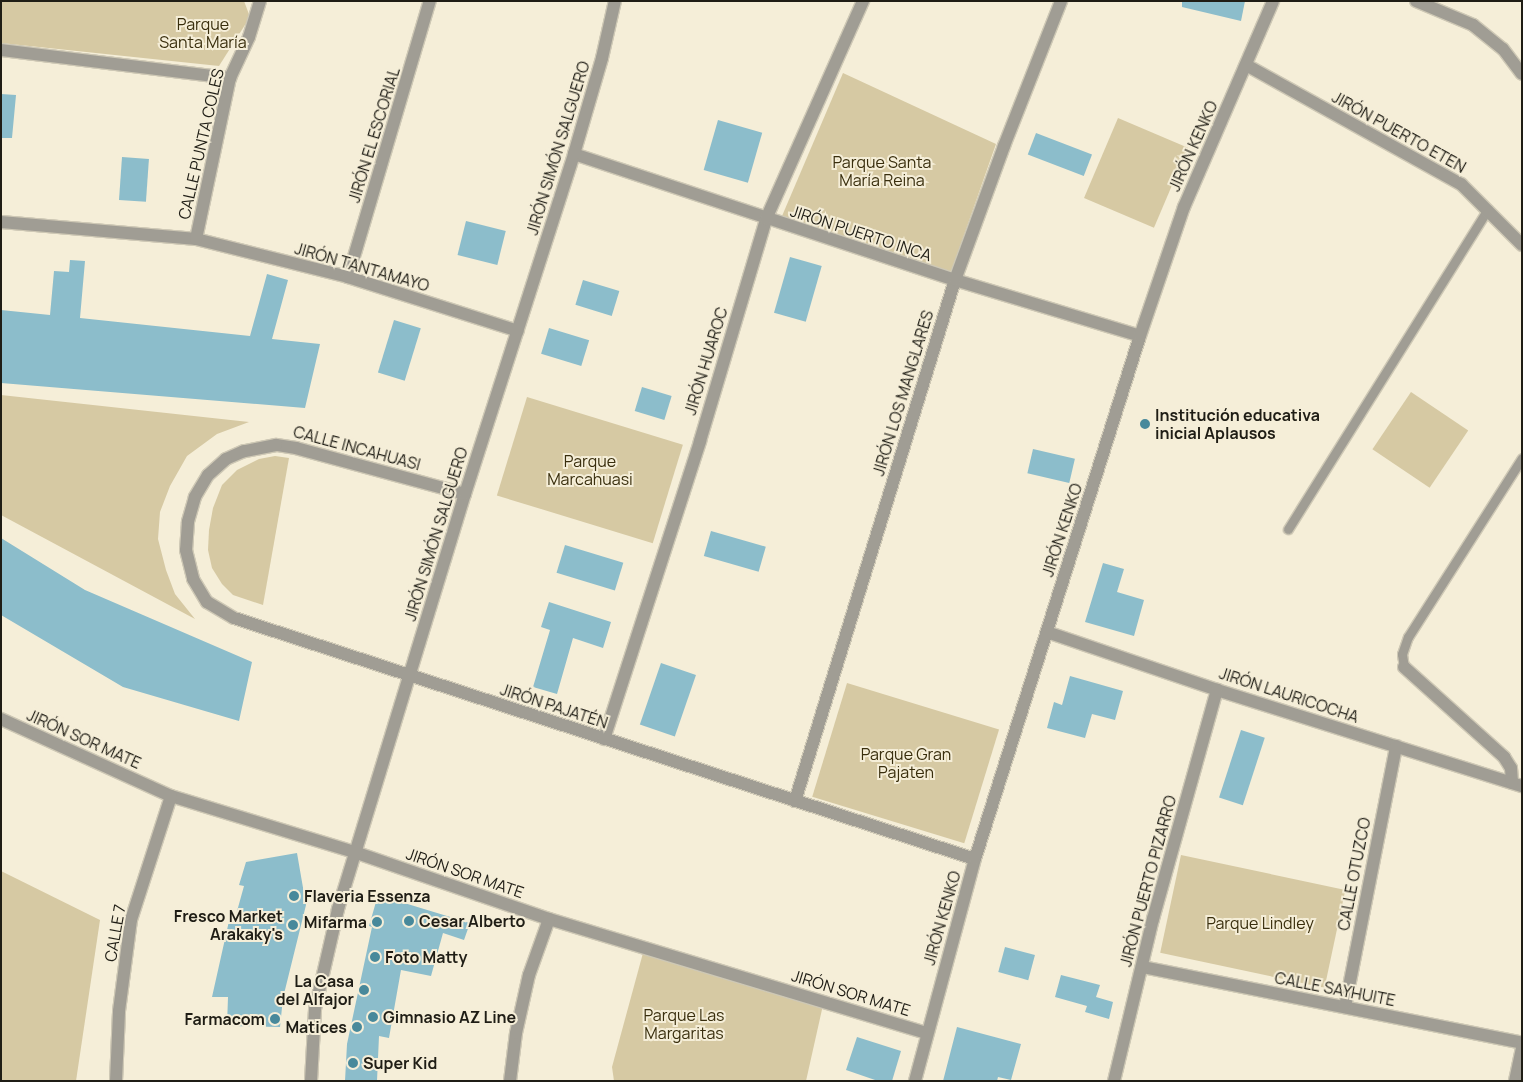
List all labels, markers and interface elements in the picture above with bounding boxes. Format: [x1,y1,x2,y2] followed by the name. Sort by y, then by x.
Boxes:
[159,14,247,52] park label: Parque Santa María
[522,59,594,237] street label: JIRÓN SIMÓN SALGUERO
[344,65,404,205] street label: JIRÓN EL ESCORIAL
[174,67,228,221] street label: CALLE PUNTA COLES
[1329,87,1469,177] street label: JIRÓN PUERTO ETEN
[1164,98,1222,194] street label: JIRÓN KENKO
[832,152,932,190] park label: Parque Santa María Reina
[788,201,934,265] street label: JIRÓN PUERTO INCA
[293,239,431,295] street label: JIRÓN TANTAMAYO
[680,305,732,417] street label: JIRÓN HUAROC
[869,308,937,478] street label: JIRÓN LOS MANGLARES
[1155,405,1320,443] place label: Institución educativa inicial Aplausos
[1139,418,1151,430] marker: Institución educativa inicial Aplausos
[291,422,423,474] street label: CALLE INCAHUASI
[400,445,472,623] street label: JIRÓN SIMÓN SALGUERO
[547,451,633,489] park label: Parque Marcahuasi
[1038,481,1086,579] street label: JIRÓN KENKO
[1217,663,1361,727] street label: JIRÓN LAURICOCHA
[498,680,610,732] street label: JIRÓN PAJATÉN
[24,705,144,773] street label: JIRÓN SOR MATE
[861,744,951,782] park label: Parque Gran Pajaten
[1116,793,1180,969] street label: JIRÓN PUERTO PIZARRO
[1334,816,1374,932] street label: CALLE OTUZCO
[404,844,526,902] street label: JIRÓN SOR MATE
[919,869,965,967] street label: JIRÓN KENKO
[304,886,431,906] place label: Flaveria Essenza
[288,890,300,902] marker: Flaveria Essenza
[101,903,129,963] street label: CALLE 7
[174,906,283,944] place label: Fresco Market Arakaky's
[419,911,525,931] place label: Cesar Alberto
[304,912,367,932] place label: Mifarma
[1206,913,1314,933] park label: Parque Lindley
[403,915,415,927] marker: Cesar Alberto
[371,916,383,928] marker: Mifarma
[287,919,299,931] marker: Fresco Market Arakaky's
[385,947,467,967] place label: Foto Matty
[369,951,381,963] marker: Foto Matty
[789,966,913,1020] street label: JIRÓN SOR MATE
[1273,968,1397,1010] street label: CALLE SAYHUITE
[276,971,354,1009] place label: La Casa del Alfajor
[358,984,370,996] marker: La Casa del Alfajor
[644,1005,724,1043] park label: Parque Las Margaritas
[383,1007,516,1027] place label: Gimnasio AZ Line
[185,1009,265,1029] place label: Farmacom
[367,1011,379,1023] marker: Gimnasio AZ Line
[269,1013,281,1025] marker: Farmacom
[285,1017,347,1037] place label: Matices
[351,1021,363,1033] marker: Matices
[363,1053,437,1073] place label: Super Kid
[347,1057,359,1069] marker: Super Kid

